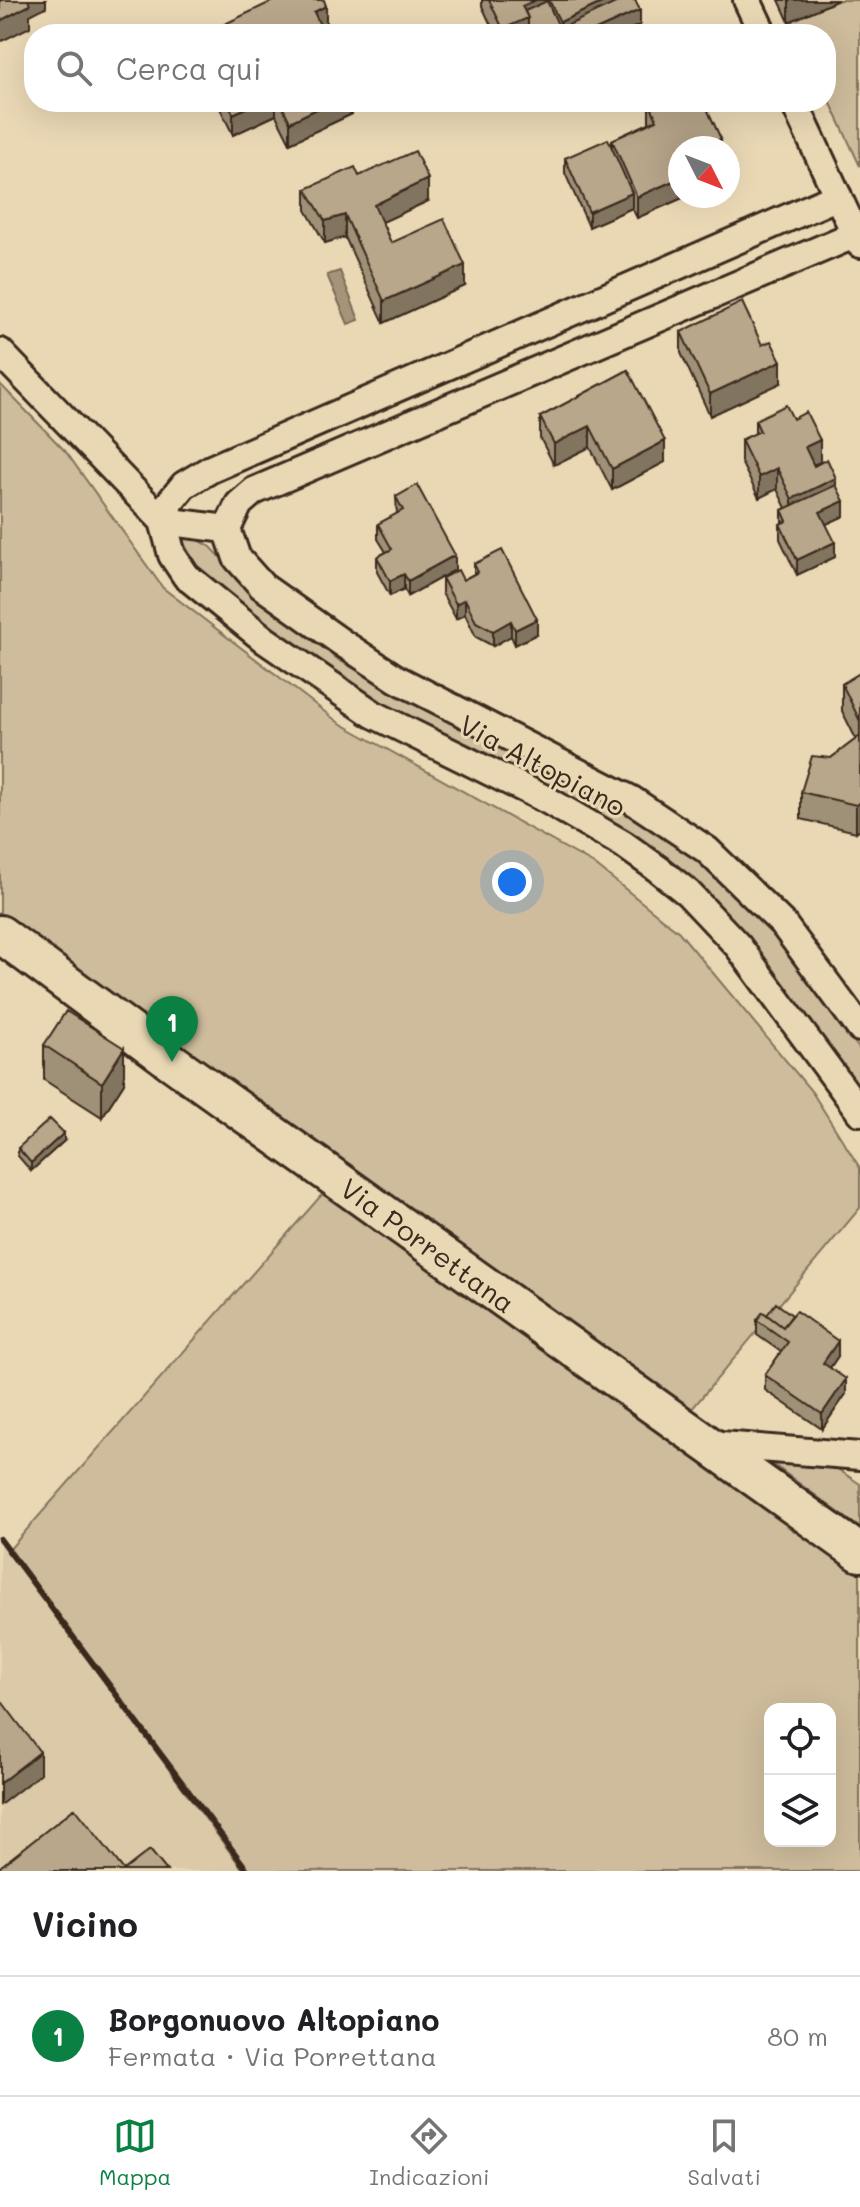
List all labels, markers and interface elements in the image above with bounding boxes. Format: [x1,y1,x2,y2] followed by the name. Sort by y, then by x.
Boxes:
[24,24,836,112] search box
[52,46,96,90] icon: search
[116,48,262,88] text: Cerca qui
[668,136,740,208] north arrow
[453,706,633,824] street label: Via Altopiano
[492,862,532,902] your location
[146,996,198,1062] pin: 1
[334,1170,522,1320] street label: Via Porrettana
[764,1703,836,1847] map controls
[764,1703,836,1775] button: locate
[764,1775,836,1847] button: layers
[32,1901,138,1946] text: Vicino
[108,1999,439,2039] text: Borgonuovo Altopiano
[52,2019,64,2053] text: 1
[767,2019,828,2053] text: 80 m
[108,2039,437,2073] text: Fermata · Via Porrettana
[99,2114,171,2191] tab: Mappa
[369,2114,489,2191] tab: Indicazioni
[688,2114,761,2191] tab: Salvati

